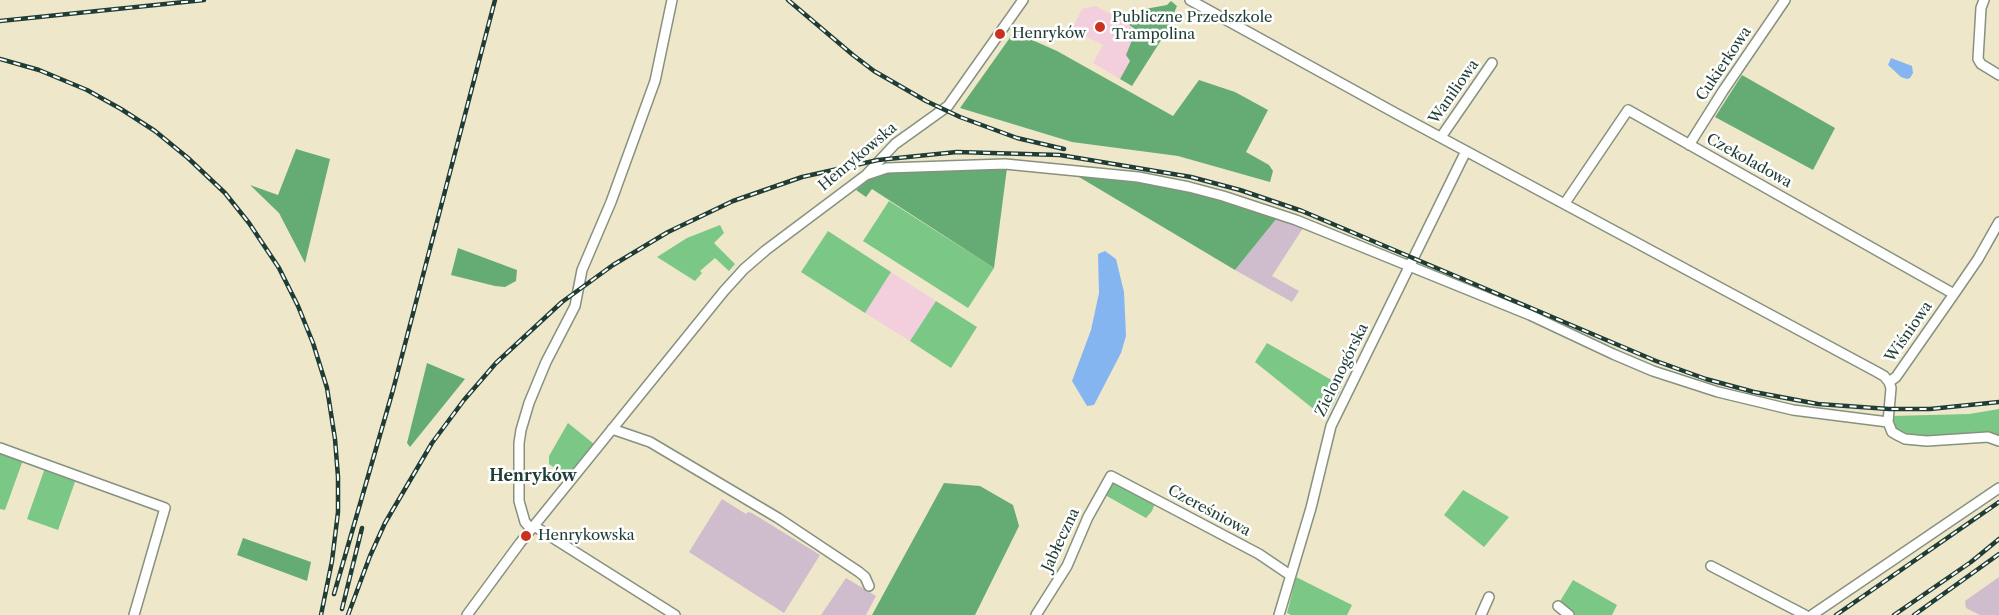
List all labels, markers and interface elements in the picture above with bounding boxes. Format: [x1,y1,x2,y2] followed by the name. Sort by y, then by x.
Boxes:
[1112,9,1273,44] place label: Publiczne Przedszkole Trampolina
[1093,20,1107,34] marker: Publiczne Przedszkole Trampolina
[1693,24,1755,104] street label: Cukierkowa
[1012,25,1086,43] place label: Henryków
[993,27,1007,41] marker: Henryków
[1425,56,1483,128] street label: Waniliowa
[815,119,901,195] street label: Henrykowska
[1703,130,1795,192] street label: Czekoladowa
[1882,298,1936,366] street label: Wiśniowa
[1312,320,1372,420] street label: Zielonogórska
[489,466,577,486] district label: Henryków
[1164,482,1254,540] street label: Czereśniowa
[1038,505,1084,575] street label: Jabłeczna
[538,527,635,545] place label: Henrykowska
[519,529,533,543] marker: Henrykowska

